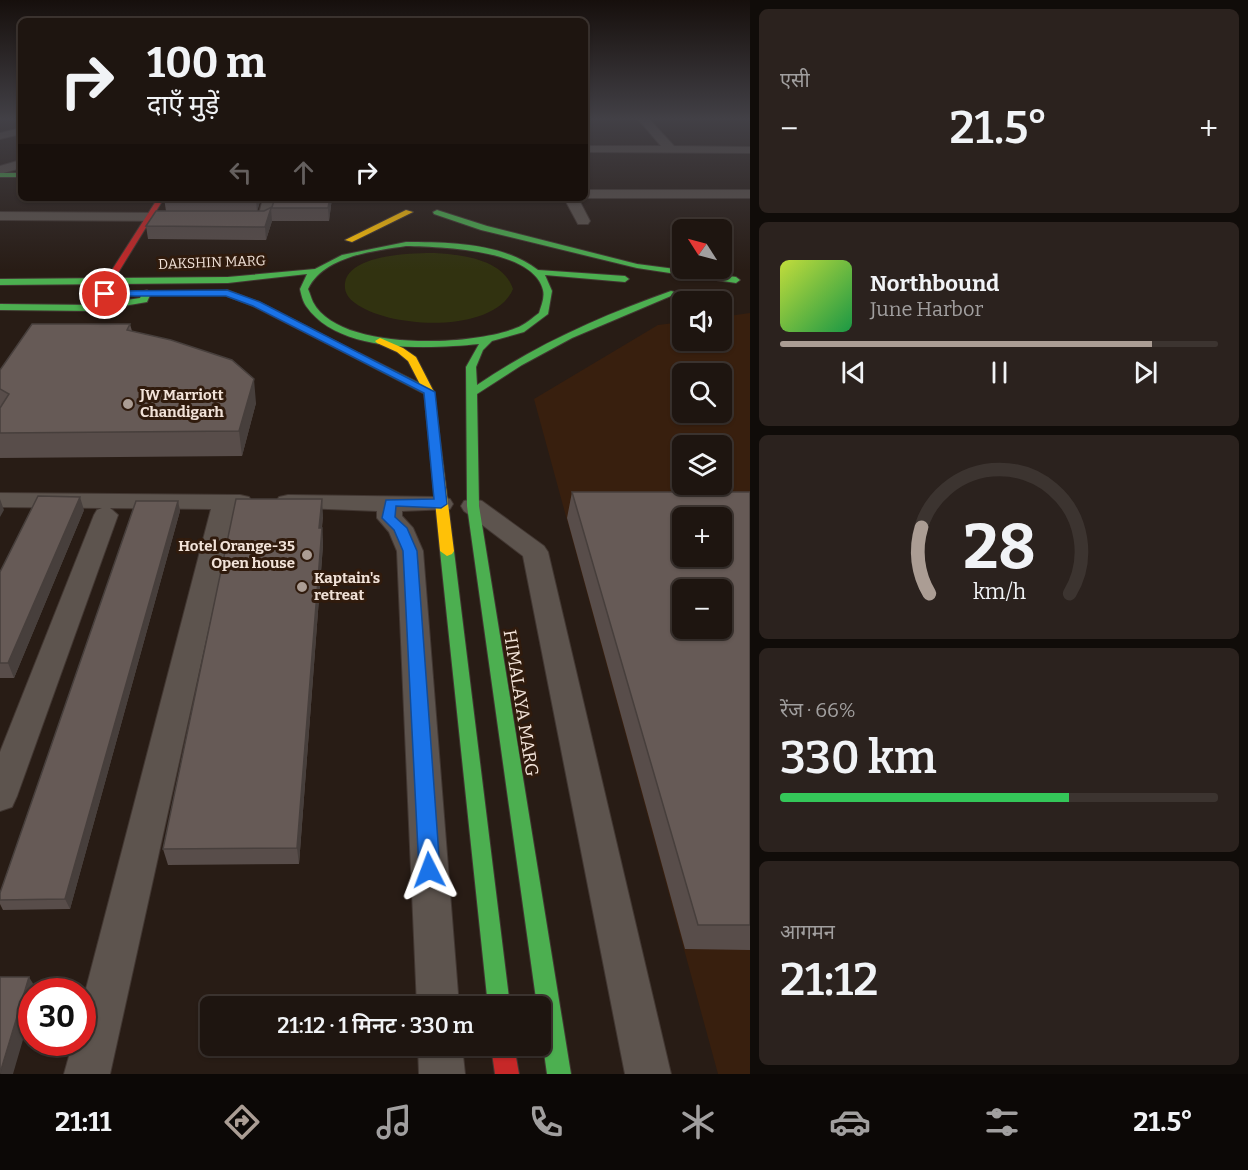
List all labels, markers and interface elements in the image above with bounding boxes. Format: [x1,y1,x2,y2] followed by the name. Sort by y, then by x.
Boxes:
[147,38,266,88] text: 100 m
[48,42,126,120] icon: right
[780,68,810,92] text: एसी
[147,89,219,121] text: दाएँ मुड़ें
[950,101,1048,155] text: 21.5°
[780,109,798,149] text: −
[1199,109,1218,149] text: +
[224,156,257,189] icon: left
[287,156,320,189] icon: ahead
[350,156,383,189] icon: right
[672,219,732,279] north arrow
[672,219,732,639] map controls
[158,252,266,273] street label: DAKSHIN MARG
[79,268,130,319] pin
[870,270,999,297] text: Northbound
[88,277,121,310] icon: arrive
[672,291,732,351] button: sound
[870,297,983,321] text: June Harbor
[837,356,870,389] icon: previous
[983,356,1016,389] icon: pause
[1129,356,1162,389] icon: next
[672,363,732,423] button: search
[139,386,224,421] place label: JW Marriott Chandigarh
[121,397,135,411] marker: JW Marriott Chandigarh
[672,435,732,495] button: layers
[672,507,732,567] button: +
[963,510,1035,585] text: 28
[178,537,295,572] place label: Hotel Orange-35 Open house
[300,548,314,562] marker: Hotel Orange-35 Open house
[314,569,380,604] place label: Kaptain's retreat
[672,579,732,639] button: −
[972,579,1026,605] text: km/h
[295,580,309,594] marker: Kaptain's retreat
[499,628,543,778] street label: HIMALAYA MARG
[780,698,856,722] text: रेंज · 66%
[780,731,937,785] text: 330 km
[397,838,461,902] position arrow
[780,920,835,944] text: आगमन
[780,953,878,1007] text: 21:12
[18,978,96,1056] speed limit sign: 30
[277,1012,474,1039] text: 21:12 · 1 मिनट · 330 m
[221,1101,263,1143] icon: directions
[373,1101,415,1143] icon: music
[525,1101,567,1143] icon: phone
[677,1101,719,1143] icon: climate
[829,1101,871,1143] icon: car
[981,1101,1023,1143] icon: filters
[55,1106,111,1138] text: 21:11
[1133,1106,1193,1138] text: 21.5°

